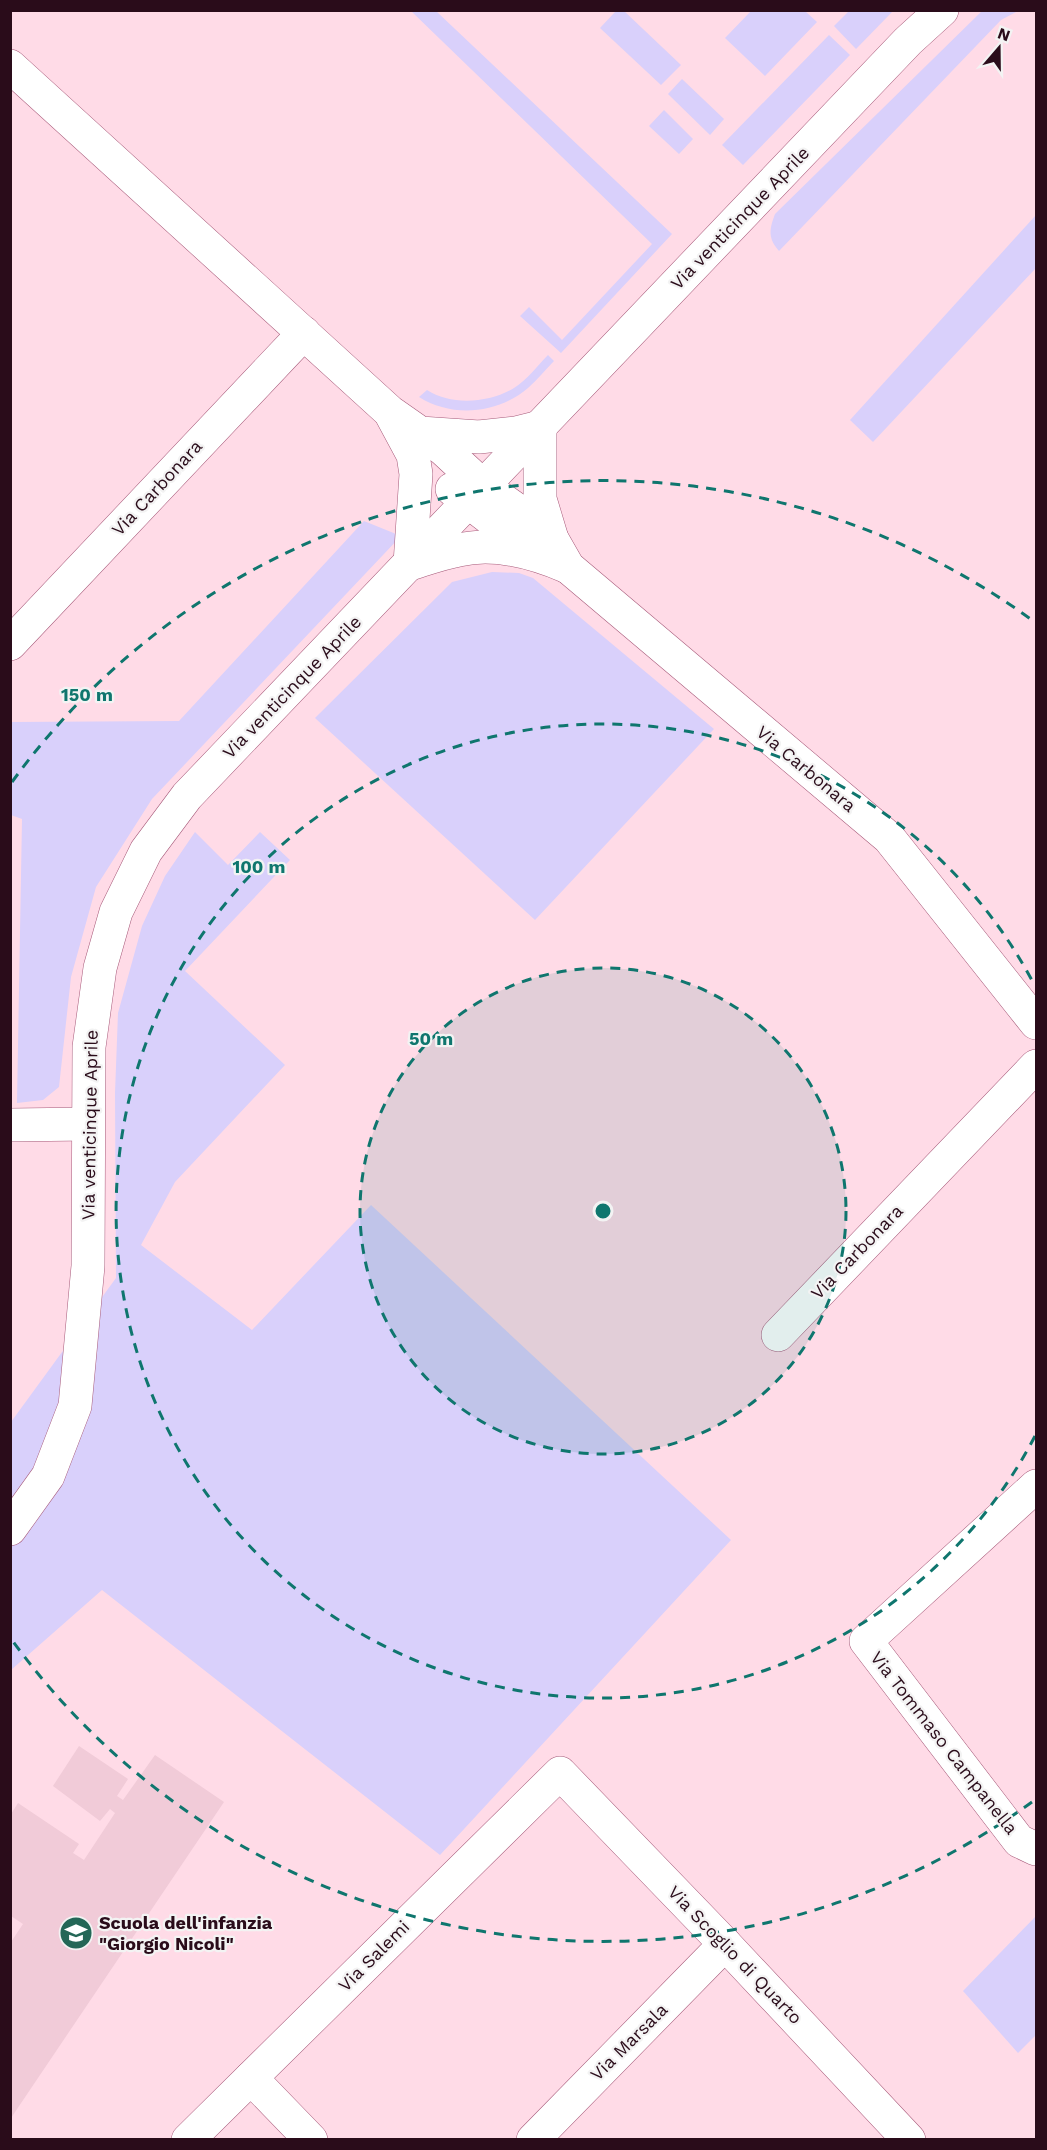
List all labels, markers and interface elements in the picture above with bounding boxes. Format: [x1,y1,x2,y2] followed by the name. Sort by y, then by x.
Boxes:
[969,18,1029,78] north arrow
[995,23,1013,45] text: N
[666,142,813,293] street label: Via venticinque Aprile
[107,436,206,540] street label: Via Carbonara
[218,611,365,762] street label: Via venticinque Aprile
[61,684,113,705] text: 150 m
[752,721,860,816] street label: Via Carbonara
[232,856,286,877] text: 100 m
[409,1028,453,1049] text: 50 m
[77,1030,102,1220] street label: Via venticinque Aprile
[806,1200,907,1303] street label: Via Carbonara
[593,1201,613,1221] centre of rings
[866,1647,1022,1838] street label: Via Tommaso Campanella
[664,1881,807,2028] street label: Via Scoglio di Quarto
[99,1912,273,1954] place label: Scuola dell'infanzia "Giorgio Nicoli"
[58,1915,94,1951] school or university icon: Scuola dell'infanzia "Giorgio Nicoli"
[334,1916,414,1996] street label: Via Salemi
[586,1999,671,2084] street label: Via Marsala

